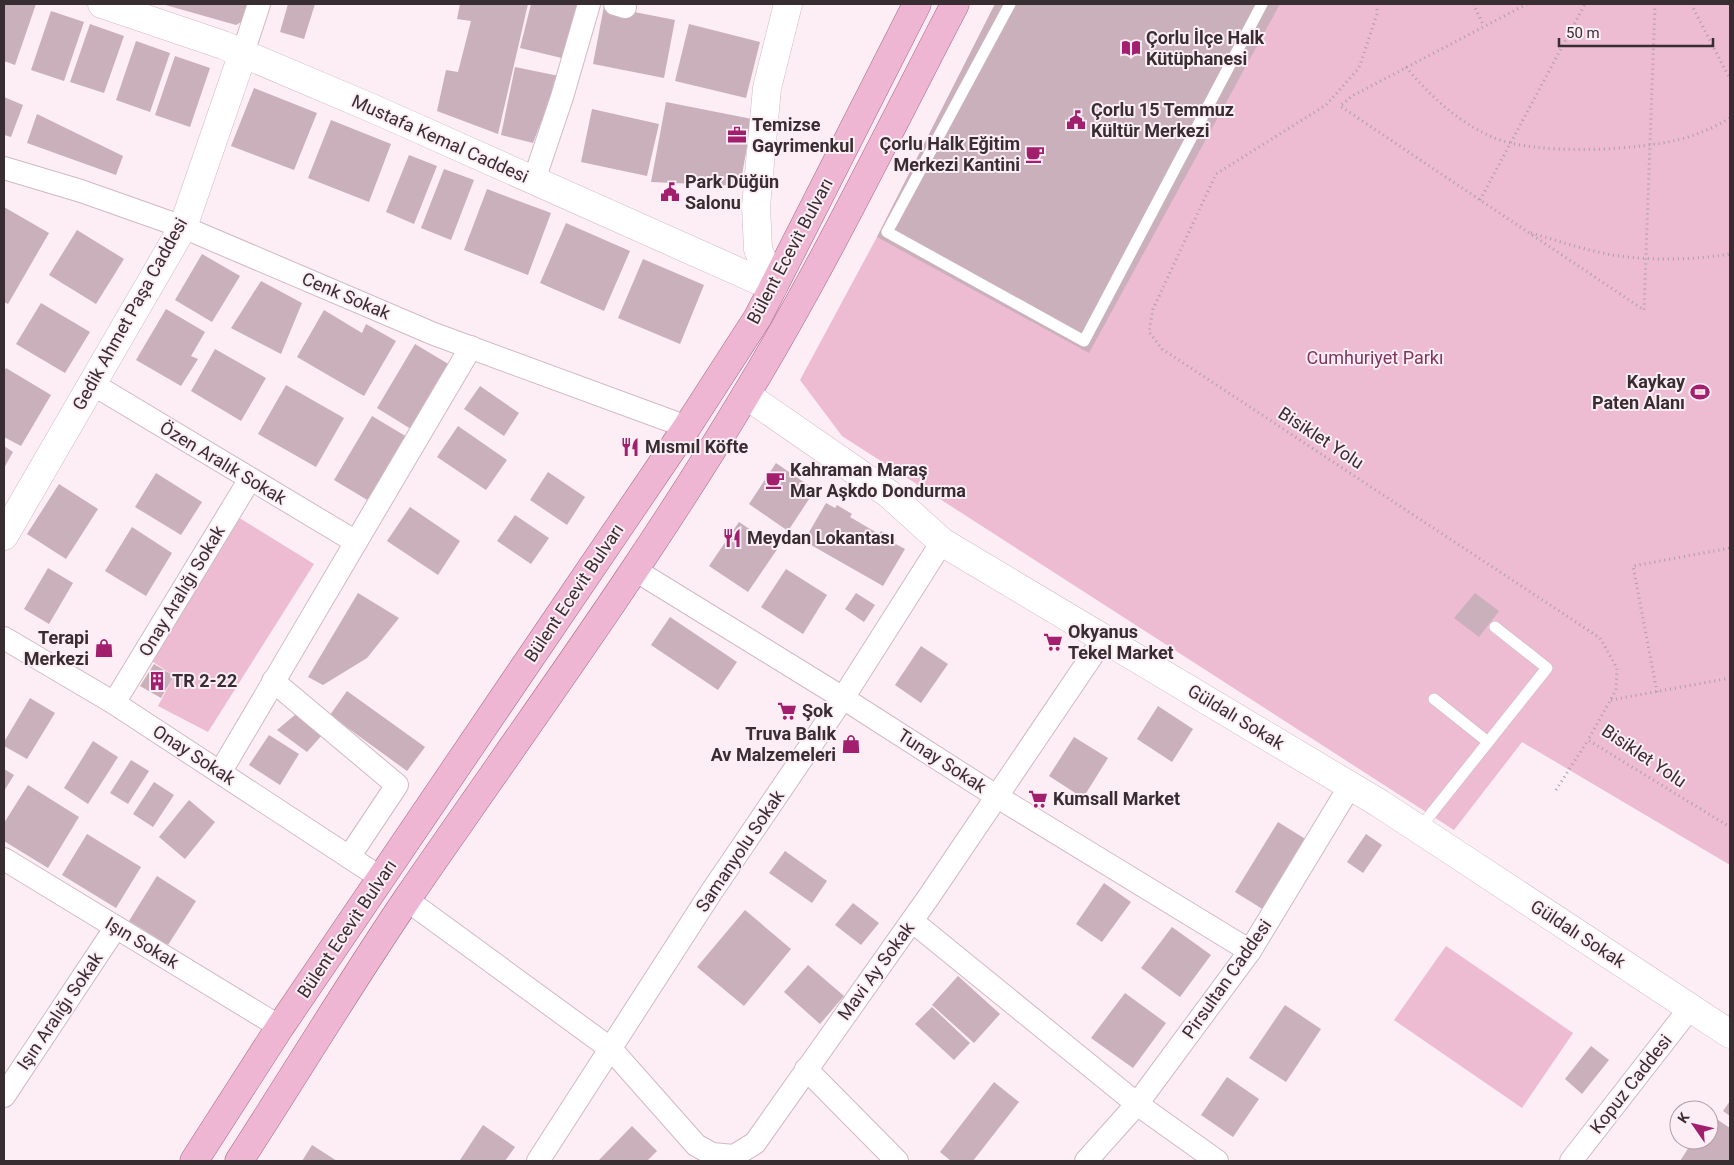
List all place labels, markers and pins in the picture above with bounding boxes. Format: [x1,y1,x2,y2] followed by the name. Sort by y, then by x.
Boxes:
[1146,27,1265,69] place label: Çorlu İlçe Halk Kütüphanesi
[1120,37,1142,59] library icon: Çorlu İlçe Halk Kütüphanesi
[1091,99,1234,141] place label: Çorlu 15 Temmuz Kültür Merkezi
[1065,109,1087,131] public building icon: Çorlu 15 Temmuz Kültür Merkezi
[752,114,854,156] place label: Temizse Gayrimenkul
[726,124,748,146] office icon: Temizse Gayrimenkul
[880,133,1020,175] place label: Çorlu Halk Eğitim Merkezi Kantini
[1024,143,1046,165] cafe icon: Çorlu Halk Eğitim Merkezi Kantini
[685,171,779,213] place label: Park Düğün Salonu
[659,181,681,203] public building icon: Park Düğün Salonu
[1592,371,1686,413] place label: Kaykay Paten Alanı
[1689,381,1711,403] sports icon: Kaykay Paten Alanı
[619,436,641,458] restaurant icon: Mısmıl Köfte
[645,436,749,457] place label: Mısmıl Köfte
[790,459,966,501] place label: Kahraman Maraş Mar Aşkdo Dondurma
[764,469,786,491] cafe icon: Kahraman Maraş Mar Aşkdo Dondurma
[721,527,743,549] restaurant icon: Meydan Lokantası
[747,527,895,548] place label: Meydan Lokantası
[1068,621,1174,663] place label: Okyanus Tekel Market
[24,627,89,669] place label: Terapi Merkezi
[1042,631,1064,653] supermarket icon: Okyanus Tekel Market
[93,637,115,659] shop icon: Terapi Merkezi
[146,670,168,692] building icon: TR 2-22
[172,670,237,691] place label: TR 2-22
[776,700,798,722] supermarket icon: Şok
[802,700,833,721] place label: Şok
[711,723,836,765] place label: Truva Balık Av Malzemeleri
[840,733,862,755] shop icon: Truva Balık Av Malzemeleri
[1027,788,1049,810] supermarket icon: Kumsall Market
[1053,788,1180,809] place label: Kumsall Market

